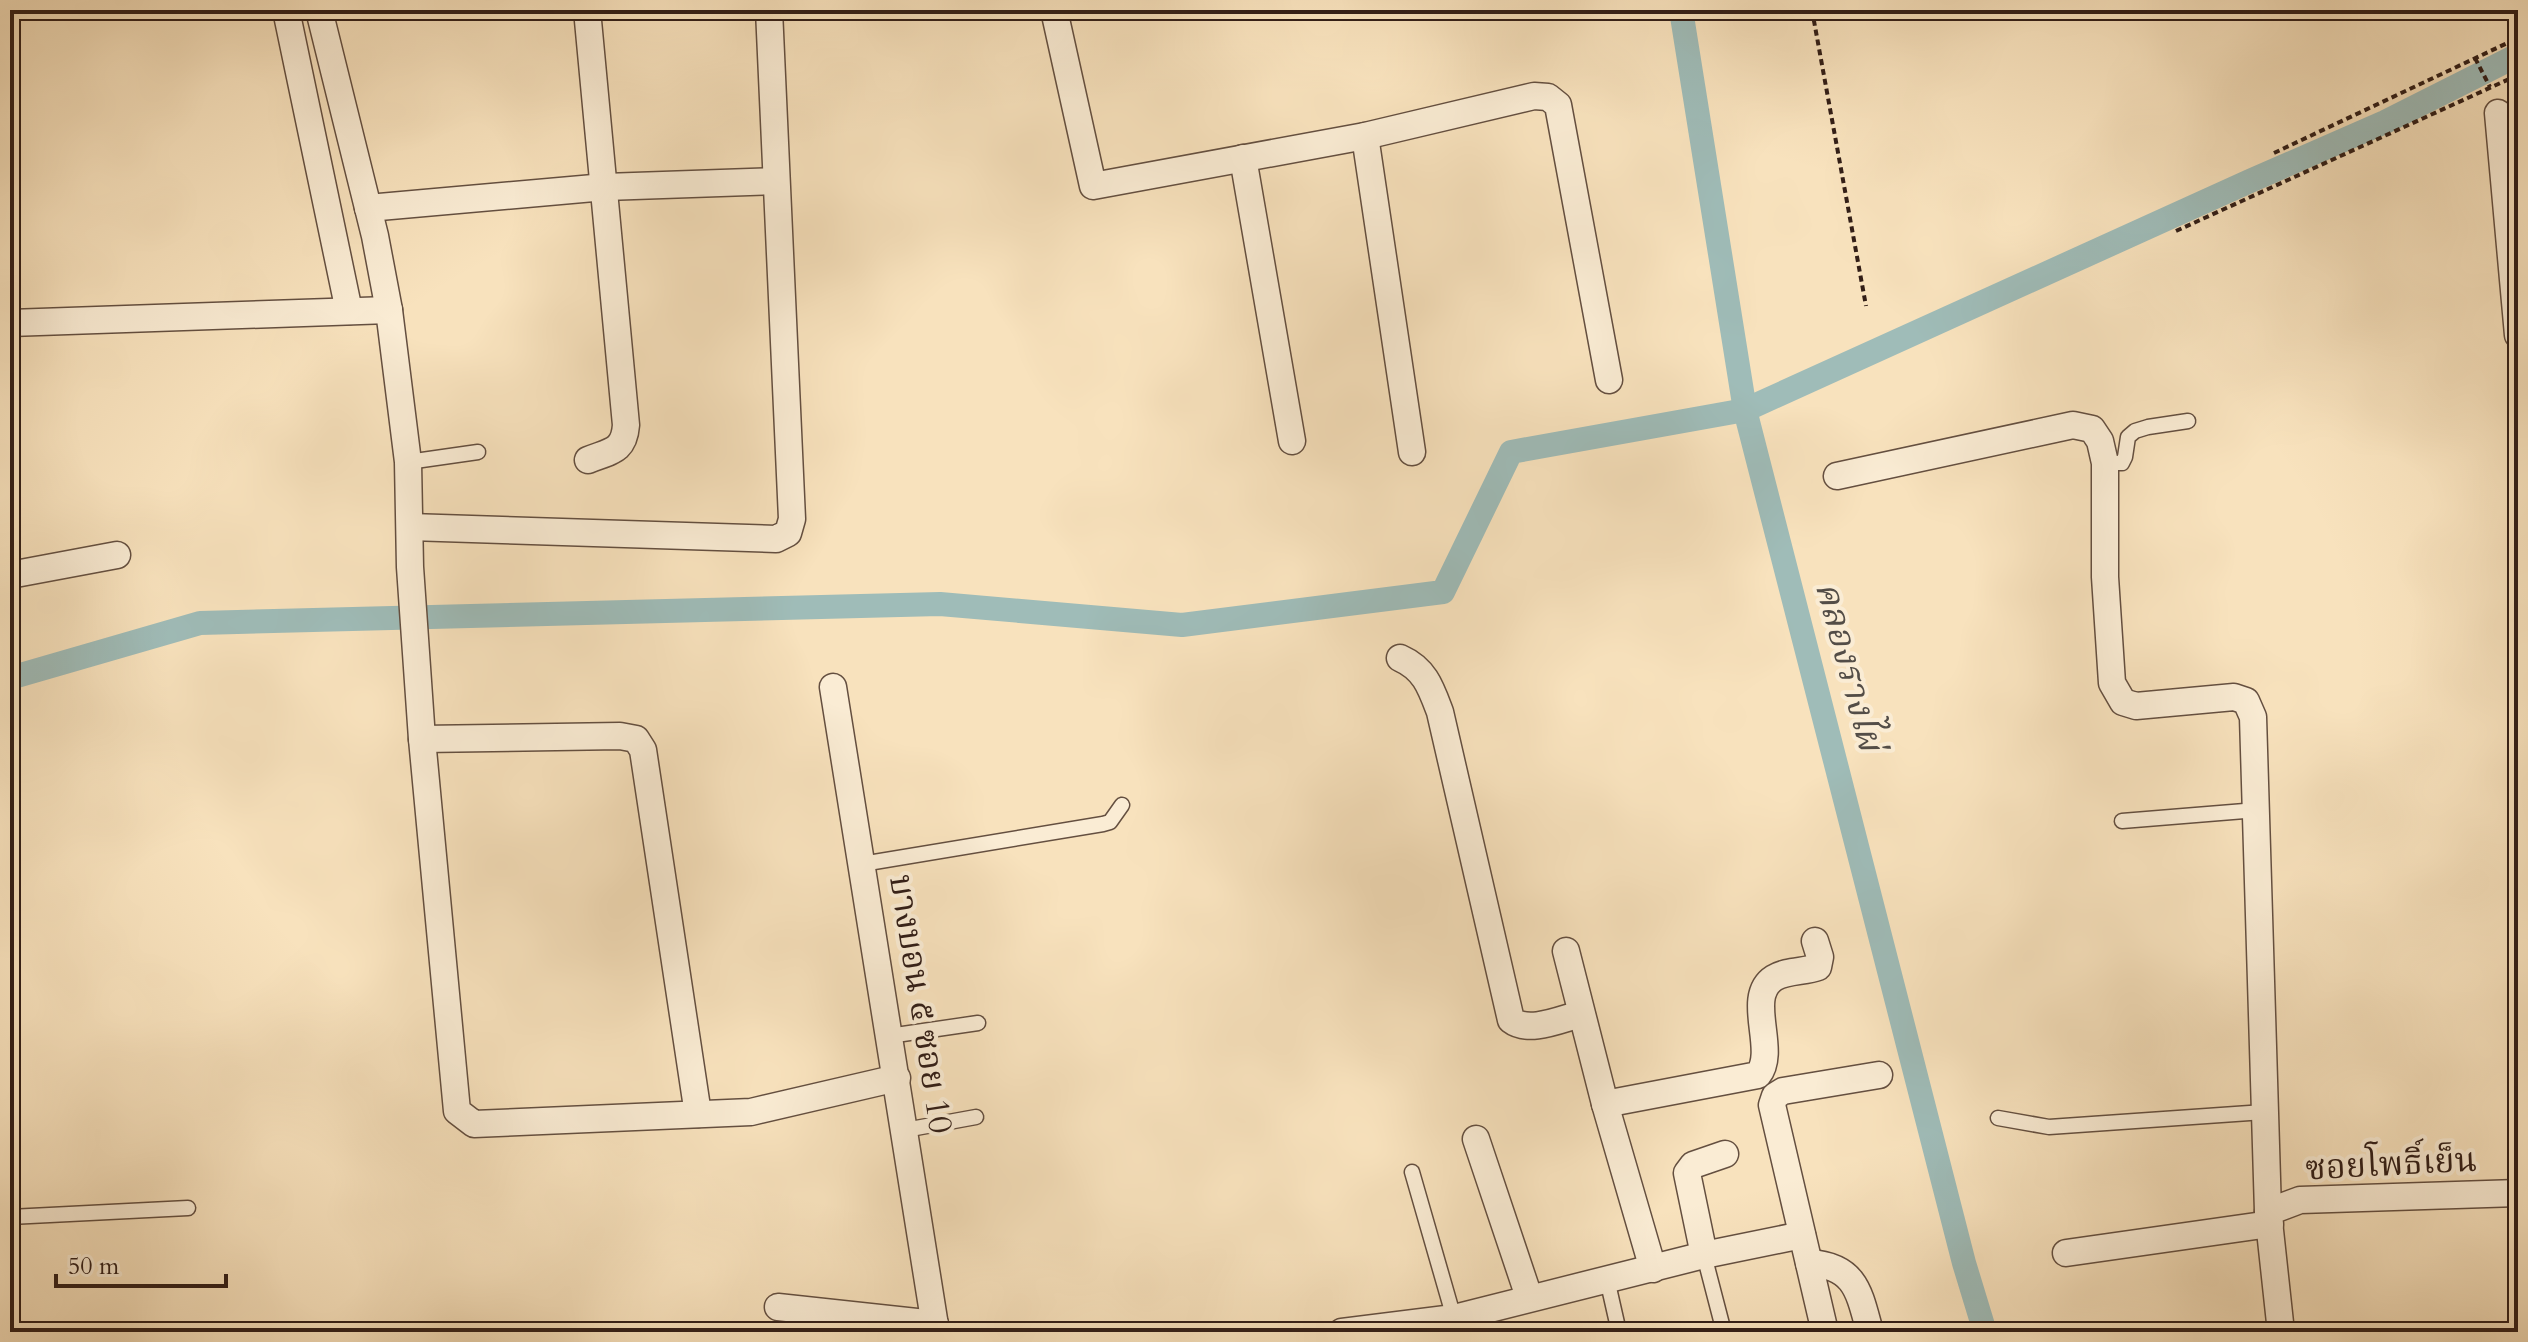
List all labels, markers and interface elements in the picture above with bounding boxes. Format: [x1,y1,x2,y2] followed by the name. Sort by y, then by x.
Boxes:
[1803,576,1897,761] water label: คลองรางไผ่
[878,871,964,1137] street label: บางบอน ๕ ซอย 10
[2304,1135,2478,1191] street label: ซอยโพธิ์เย็น
[56,1238,226,1288] scale bar
[68,1250,120,1283] text: 50 m

